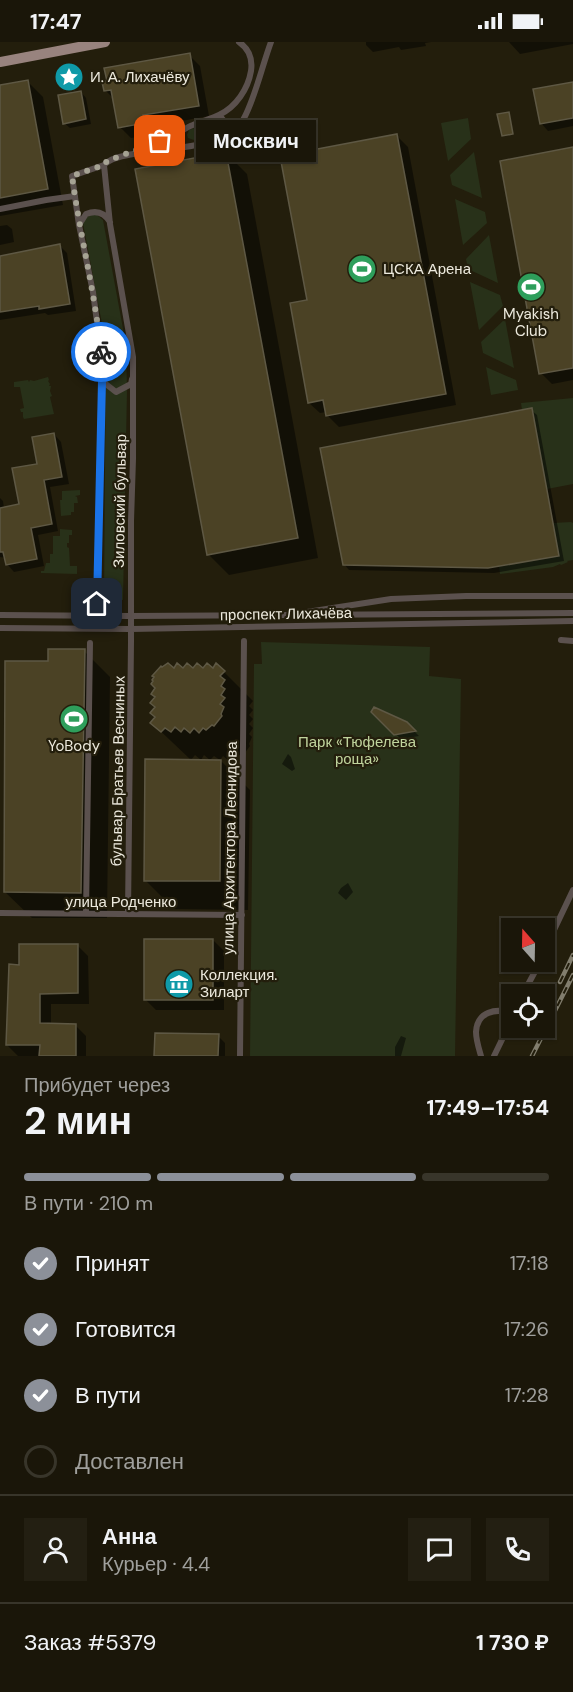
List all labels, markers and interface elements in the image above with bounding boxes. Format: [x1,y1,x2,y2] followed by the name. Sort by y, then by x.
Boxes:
[30,7,82,36] text: 17:47
[53,61,85,93] place icon: И. А. Лихачёву
[90,67,190,87] place label: И. А. Лихачёву
[134,115,185,166] pin
[196,120,316,162] callout: Москвич
[143,124,176,157] icon: bag
[213,128,299,154] text: Москвич
[346,253,378,285] sports icon: ЦСКА Арена
[383,259,472,279] place label: ЦСКА Арена
[515,271,547,303] sports icon: Myakish Club
[503,304,559,341] place label: Myakish Club
[71,322,131,382] courier
[85,336,118,369] icon: bike
[109,434,131,568] street label: Зиловский бульвар
[71,578,122,629] pin
[80,587,113,620] icon: home
[220,603,353,625] street label: проспект Лихачёва
[106,675,130,867] street label: бульвар Братьев Весниных
[58,703,90,735] sports icon: YoBody
[298,732,417,769] park label: Парк «Тюфелева роща»
[48,736,101,756] place label: YoBody
[218,741,242,955] street label: улица Архитектора Леонидова
[66,892,176,912] street label: улица Родченко
[501,918,555,972] north arrow
[501,918,555,1038] map controls
[200,965,277,1002] place label: Коллекция. Зиларт
[163,968,195,1000] museum icon: Коллекция. Зиларт
[501,984,555,1038] button: locate
[24,1072,170,1098] text: Прибудет через
[427,1093,549,1122] text: 17:49–17:54
[24,1095,132,1146] text: 2 мин
[24,1190,153,1216] text: В пути · 210 m
[24,1247,57,1280] icon: check
[75,1249,149,1278] text: Принят
[510,1250,549,1276] text: 17:18
[24,1313,57,1346] icon: check
[75,1315,176,1344] text: Готовится
[504,1316,549,1342] text: 17:26
[24,1379,57,1412] icon: check
[75,1381,141,1410] text: В пути
[505,1382,549,1408] text: 17:28
[75,1447,184,1476] text: Доставлен
[24,1518,87,1581] button: person
[408,1518,471,1581] button: chat
[486,1518,549,1581] button: phone
[102,1522,157,1551] text: Анна
[102,1551,210,1577] text: Курьер · 4.4
[24,1628,156,1657] text: Заказ #5379
[476,1628,549,1657] text: 1 730 ₽

